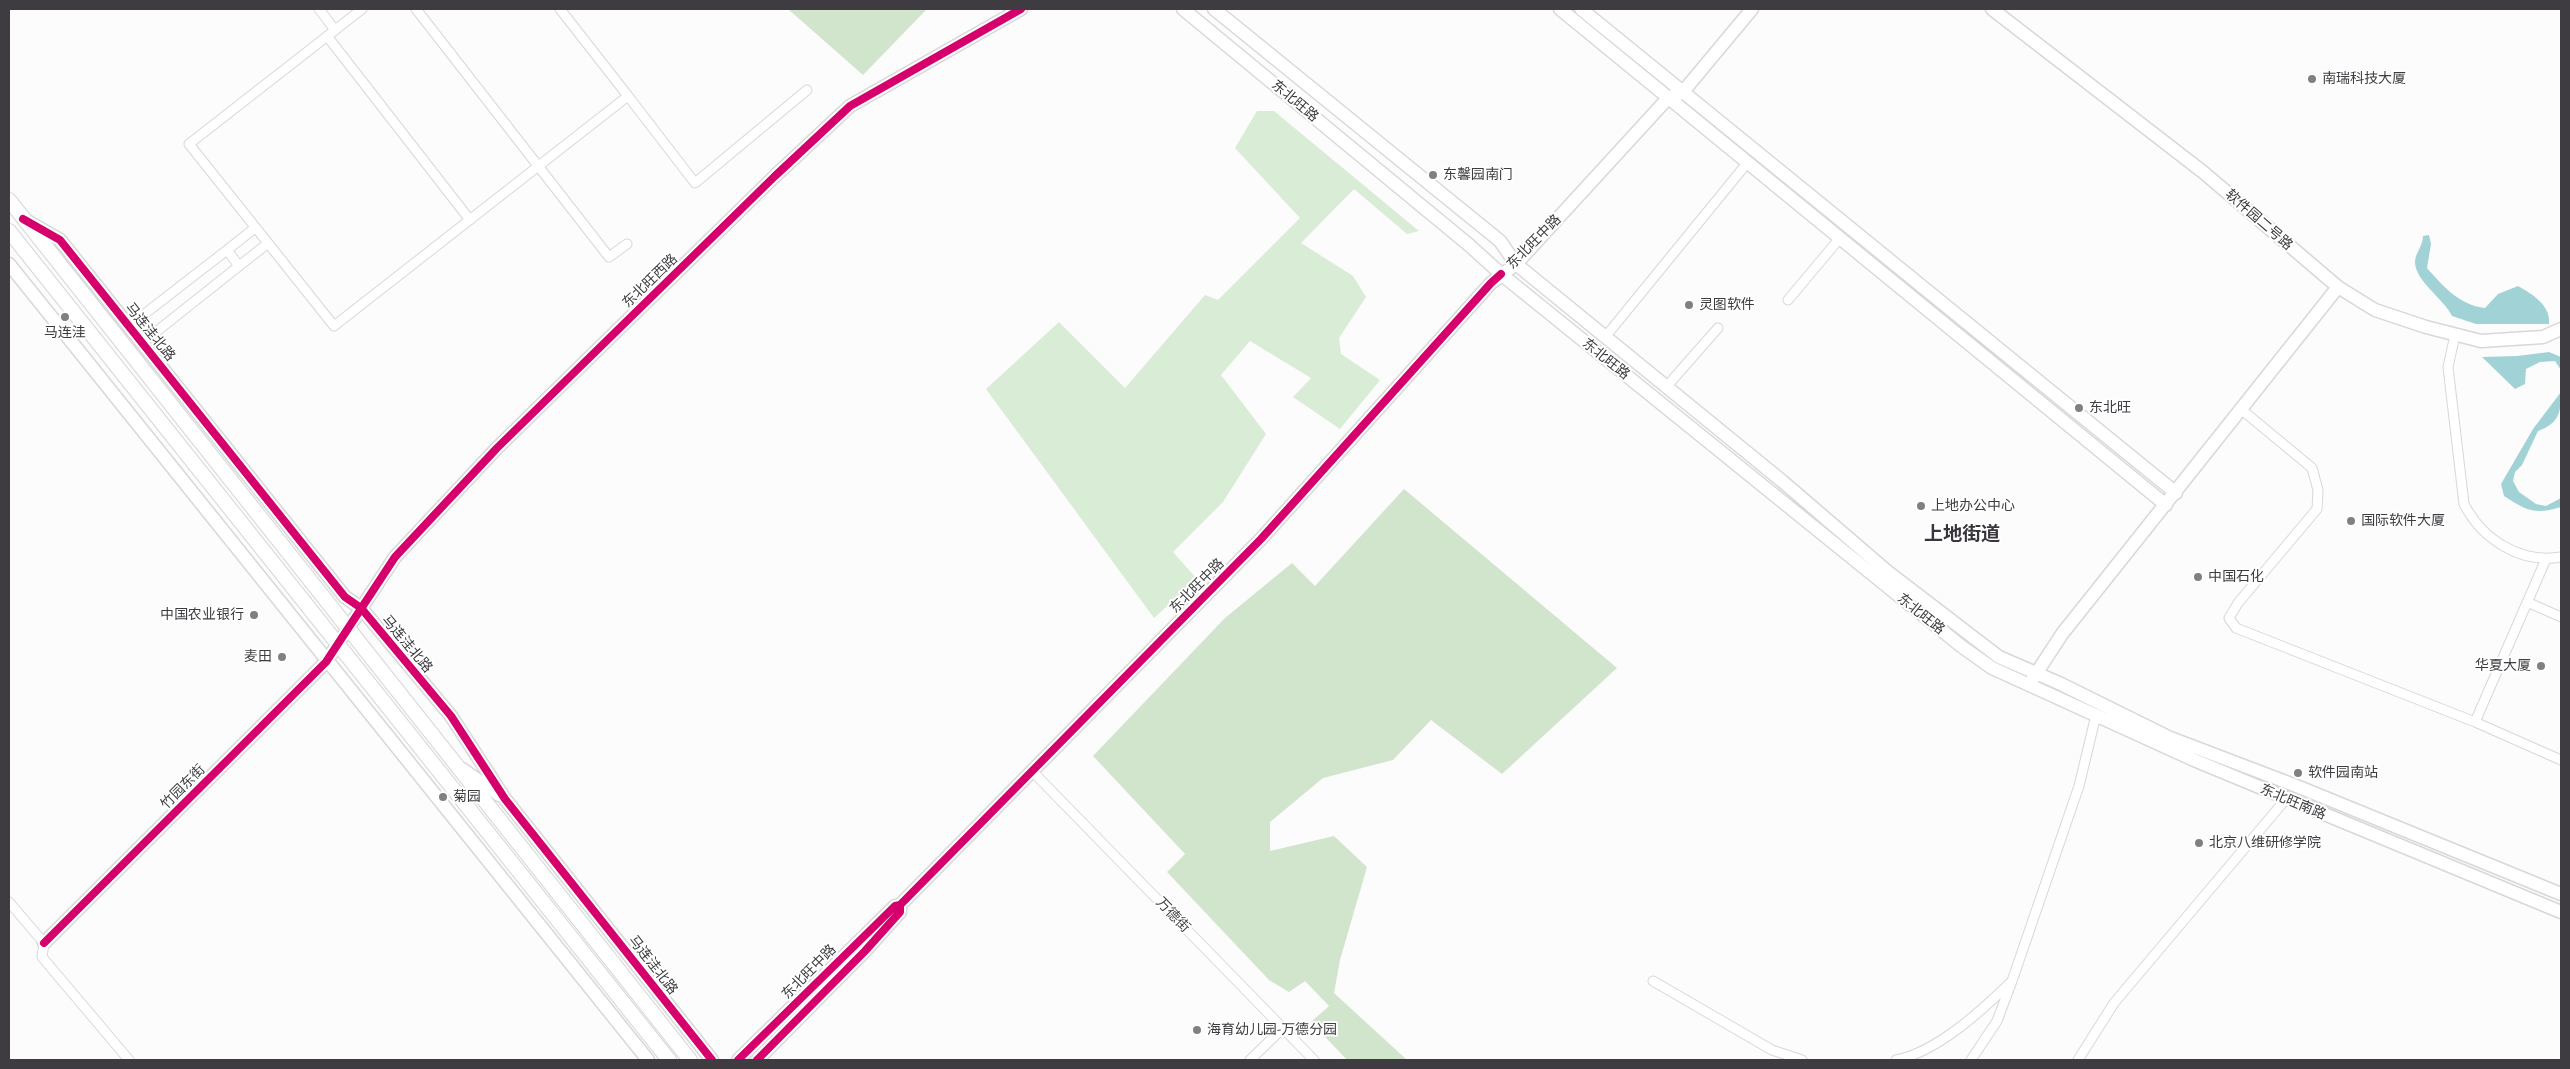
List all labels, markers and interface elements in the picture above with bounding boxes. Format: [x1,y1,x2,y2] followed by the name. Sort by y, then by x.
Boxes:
[2322,71,2406,87] place label: 南瑞科技大厦
[2306,73,2318,85] marker: 南瑞科技大厦
[1268,77,1322,125] street label: 东北旺路
[1443,167,1513,183] place label: 东馨园南门
[1427,169,1439,181] marker: 东馨园南门
[2222,186,2296,254] street label: 软件园二号路
[1503,211,1565,273] street label: 东北旺中路
[619,251,681,311] street label: 东北旺西路
[1699,297,1755,313] place label: 灵图软件
[1683,299,1695,311] marker: 灵图软件
[121,300,179,364] street label: 马连洼北路
[59,311,71,323] marker: 马连洼
[44,325,86,341] place label: 马连洼
[1579,335,1633,383] street label: 东北旺路
[2089,400,2131,416] place label: 东北旺
[2073,402,2085,414] marker: 东北旺
[1931,498,2015,514] place label: 上地办公中心
[1915,500,1927,512] marker: 上地办公中心
[2361,513,2445,529] place label: 国际软件大厦
[2345,515,2357,527] marker: 国际软件大厦
[1924,523,2000,545] district label: 上地街道
[1166,555,1228,617] street label: 东北旺中路
[2208,569,2264,585] place label: 中国石化
[2192,571,2204,583] marker: 中国石化
[1894,590,1948,638] street label: 东北旺路
[160,607,244,623] place label: 中国农业银行
[248,609,260,621] marker: 中国农业银行
[378,612,436,676] street label: 马连洼北路
[244,649,272,665] place label: 麦田
[276,651,288,663] marker: 麦田
[2475,658,2531,674] place label: 华夏大厦
[2535,660,2547,672] marker: 华夏大厦
[157,761,209,813] street label: 竹园东街
[2308,765,2378,781] place label: 软件园南站
[2292,767,2304,779] marker: 软件园南站
[2258,781,2328,823] street label: 东北旺南路
[453,789,481,805] place label: 菊园
[437,791,449,803] marker: 菊园
[2209,835,2321,851] place label: 北京八维研修学院
[2193,837,2205,849] marker: 北京八维研修学院
[1152,894,1194,936] street label: 万德街
[625,932,681,998] street label: 马连洼北路
[778,941,840,1003] street label: 东北旺中路
[1207,1022,1337,1038] place label: 海育幼儿园-万德分园
[1191,1024,1203,1036] marker: 海育幼儿园-万德分园

